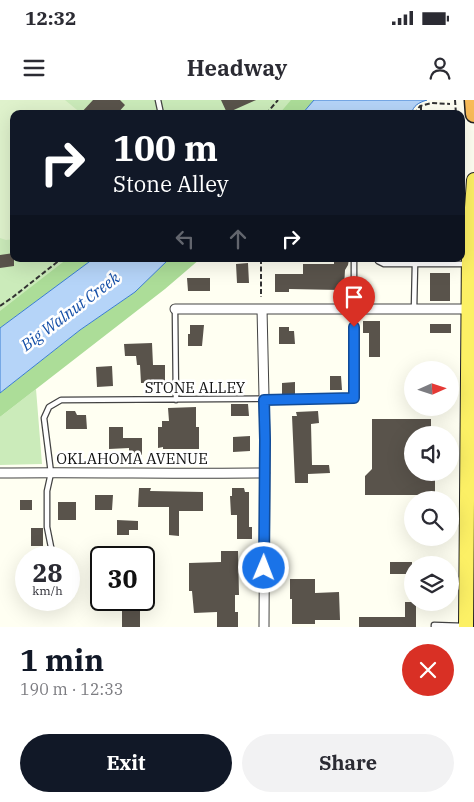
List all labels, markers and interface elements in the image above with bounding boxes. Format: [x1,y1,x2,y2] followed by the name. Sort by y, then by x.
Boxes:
[25,6,76,30] text: 12:32
[187,53,287,82] text: Headway
[20,54,48,82] icon: menu
[426,54,454,82] icon: person
[113,125,218,171] text: 100 m
[30,130,95,195] icon: right
[113,169,229,198] text: Stone Alley
[171,225,199,253] icon: left
[224,225,252,253] icon: ahead
[277,225,305,253] icon: right
[16,267,124,355] water label: Big Walnut Creek
[333,276,375,327] pin
[340,283,368,311] icon: arrive
[404,361,459,416] north arrow
[404,361,459,611] map controls
[145,378,246,397] street label: STONE ALLEY
[404,426,459,481] button: sound
[56,449,208,468] street label: OKLAHOMA AVENUE
[404,491,459,546] button: search
[237,541,289,593] position arrow
[90,546,155,611] speed limit sign: 30
[32,556,63,589] text: 28
[404,556,459,611] button: layers
[32,583,63,598] text: km/h
[20,640,104,679] text: 1 min
[402,644,454,696] button: close
[20,679,123,699] text: 190 m · 12:33
[20,734,232,792] button: Exit
[242,734,454,792] button: Share

